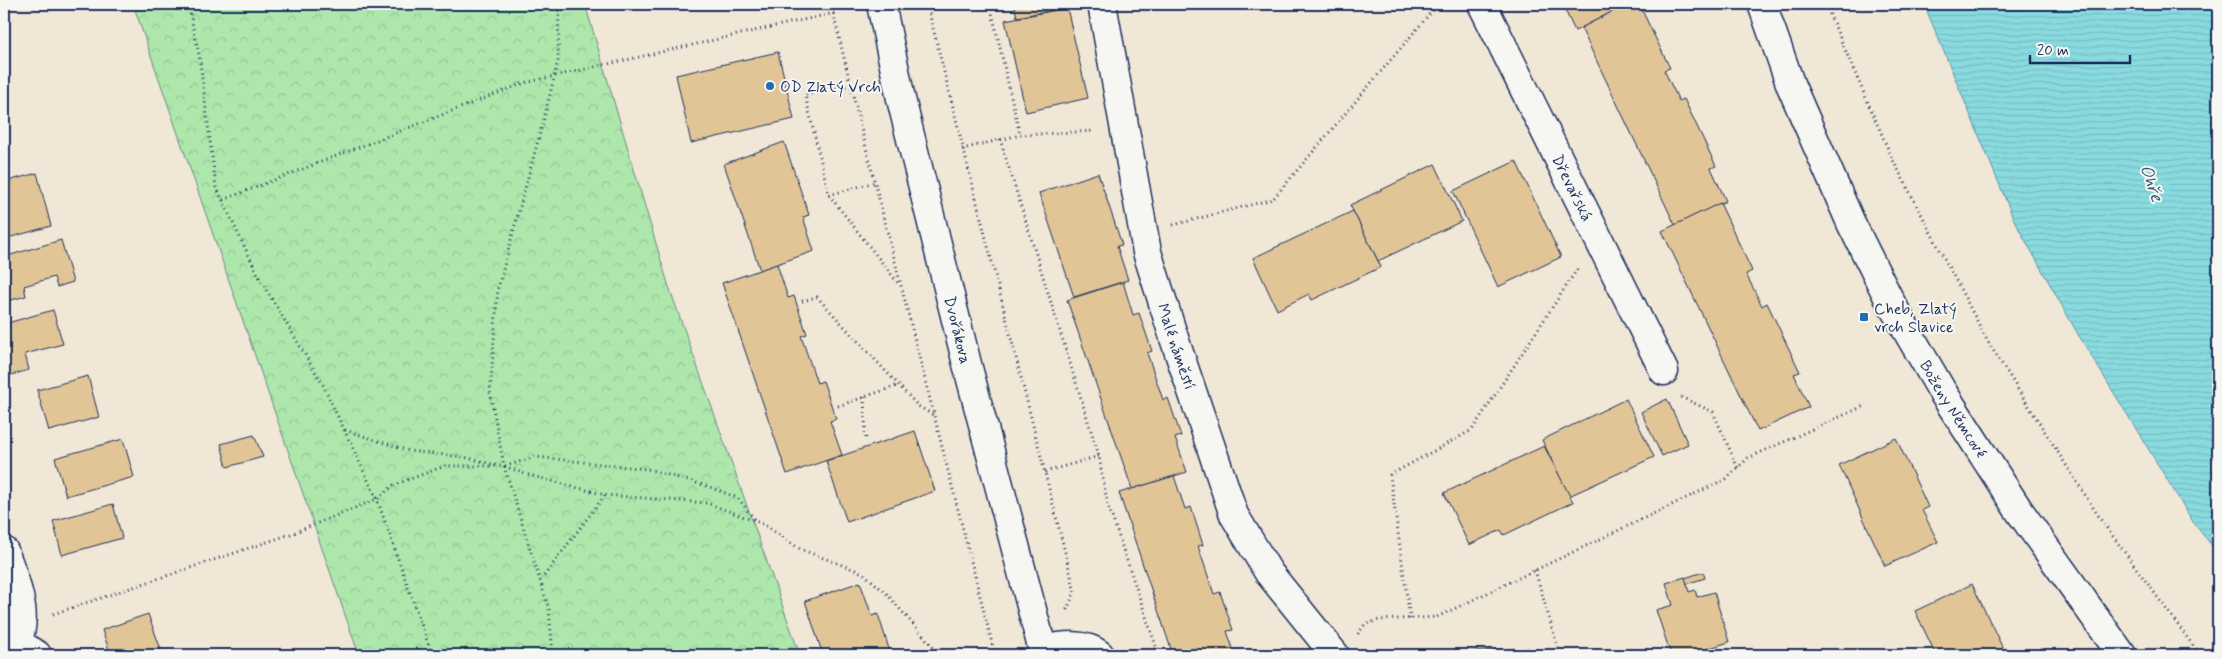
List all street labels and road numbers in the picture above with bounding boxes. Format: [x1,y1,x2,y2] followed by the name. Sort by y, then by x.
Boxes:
[1546,151,1597,225] street label: Dřevařská
[938,294,976,366] street label: Dvořákova
[1152,301,1200,393] street label: Malé náměstí
[1914,357,1991,462] street label: Boženy Němcové

